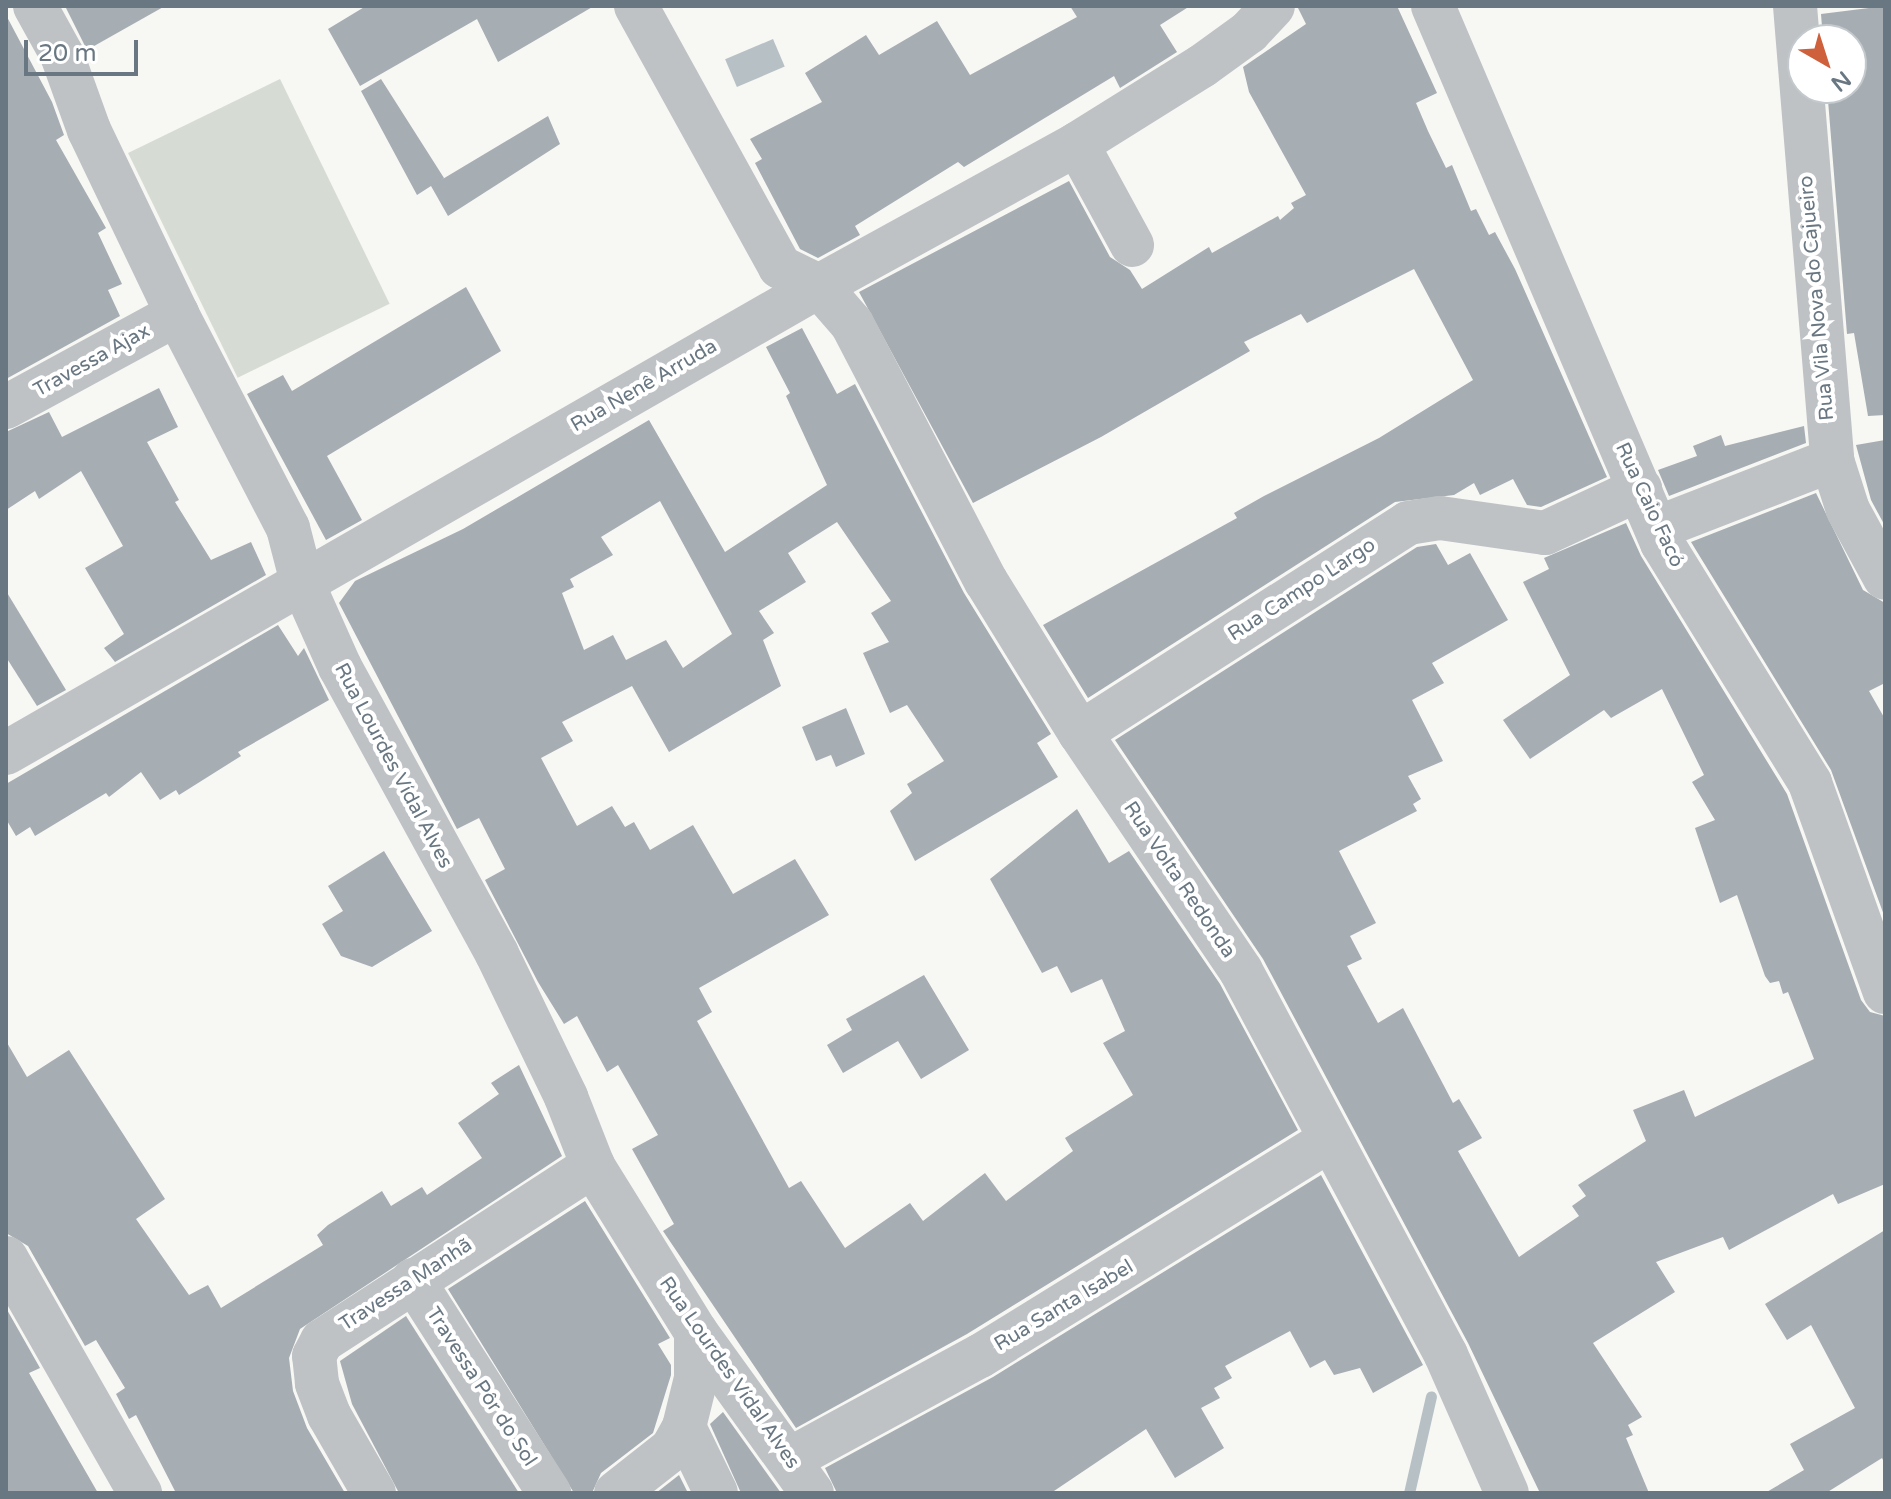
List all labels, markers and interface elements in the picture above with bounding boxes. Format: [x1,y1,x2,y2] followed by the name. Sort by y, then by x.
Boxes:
[28,24,142,74] scale bar
[1787,24,1867,104] north arrow
[38,39,96,68] text: 20 m
[1826,65,1856,97] text: N
[1794,174,1840,422] street label: Rua Vila Nova do Cajueiro
[30,319,154,403] street label: Travessa Ajax
[567,334,721,438] street label: Rua Nenê Arruda
[1610,439,1688,571] street label: Rua Caio Facó
[1224,533,1380,647] street label: Rua Campo Largo
[329,659,457,873] street label: Rua Lourdes Vídal Alves
[1118,797,1240,963] street label: Rua Volta Redonda
[335,1233,477,1337] street label: Travessa Manhã
[990,1255,1138,1357] street label: Rua Santa Isabel
[654,1272,804,1474] street label: Rua Lourdes Vídal Alves
[421,1303,541,1471] street label: Travessa Pôr do Sol

